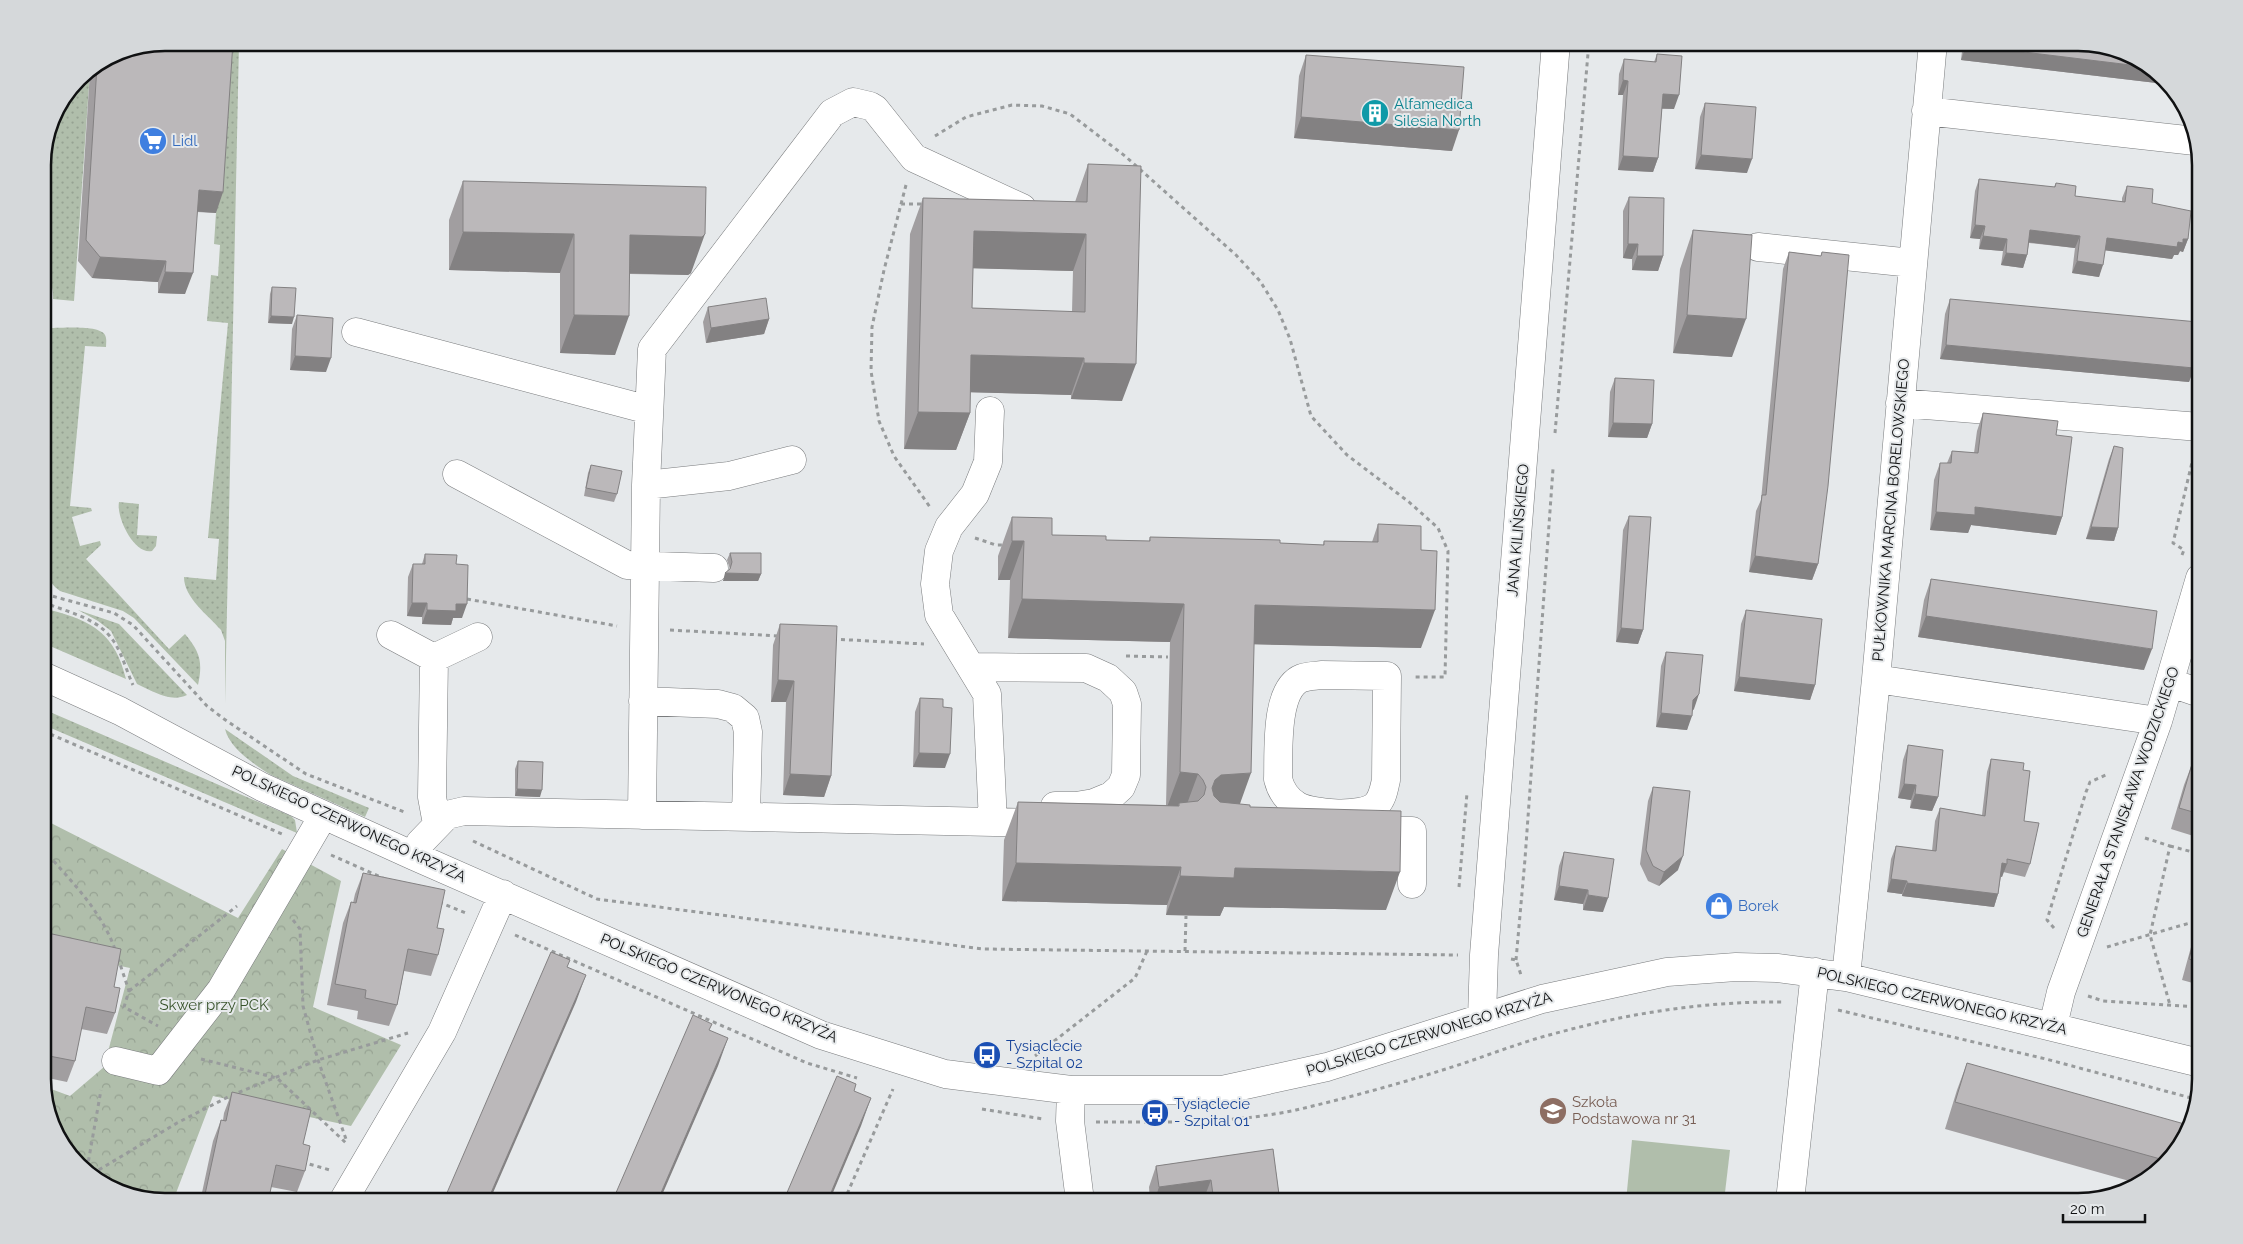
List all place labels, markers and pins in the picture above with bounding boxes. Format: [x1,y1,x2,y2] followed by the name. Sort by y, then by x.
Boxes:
[1394,95,1481,130] place label: Alfamedica Silesia North
[1360,98,1390,128] building icon: Alfamedica Silesia North
[138,126,168,156] supermarket icon: Lidl
[172,132,198,150] place label: Lidl
[1704,891,1734,921] shop icon: Borek
[1738,897,1779,915] place label: Borek
[1006,1037,1083,1072] place label: Tysiąclecie - Szpital 02
[972,1040,1002,1070] bus stop icon: Tysiąclecie - Szpital 02
[1572,1093,1697,1128] place label: Szkoła Podstawowa nr 31
[1174,1095,1250,1130] place label: Tysiąclecie - Szpital 01
[1538,1096,1568,1126] school or university icon: Szkoła Podstawowa nr 31
[1140,1098,1170,1128] bus stop icon: Tysiąclecie - Szpital 01

